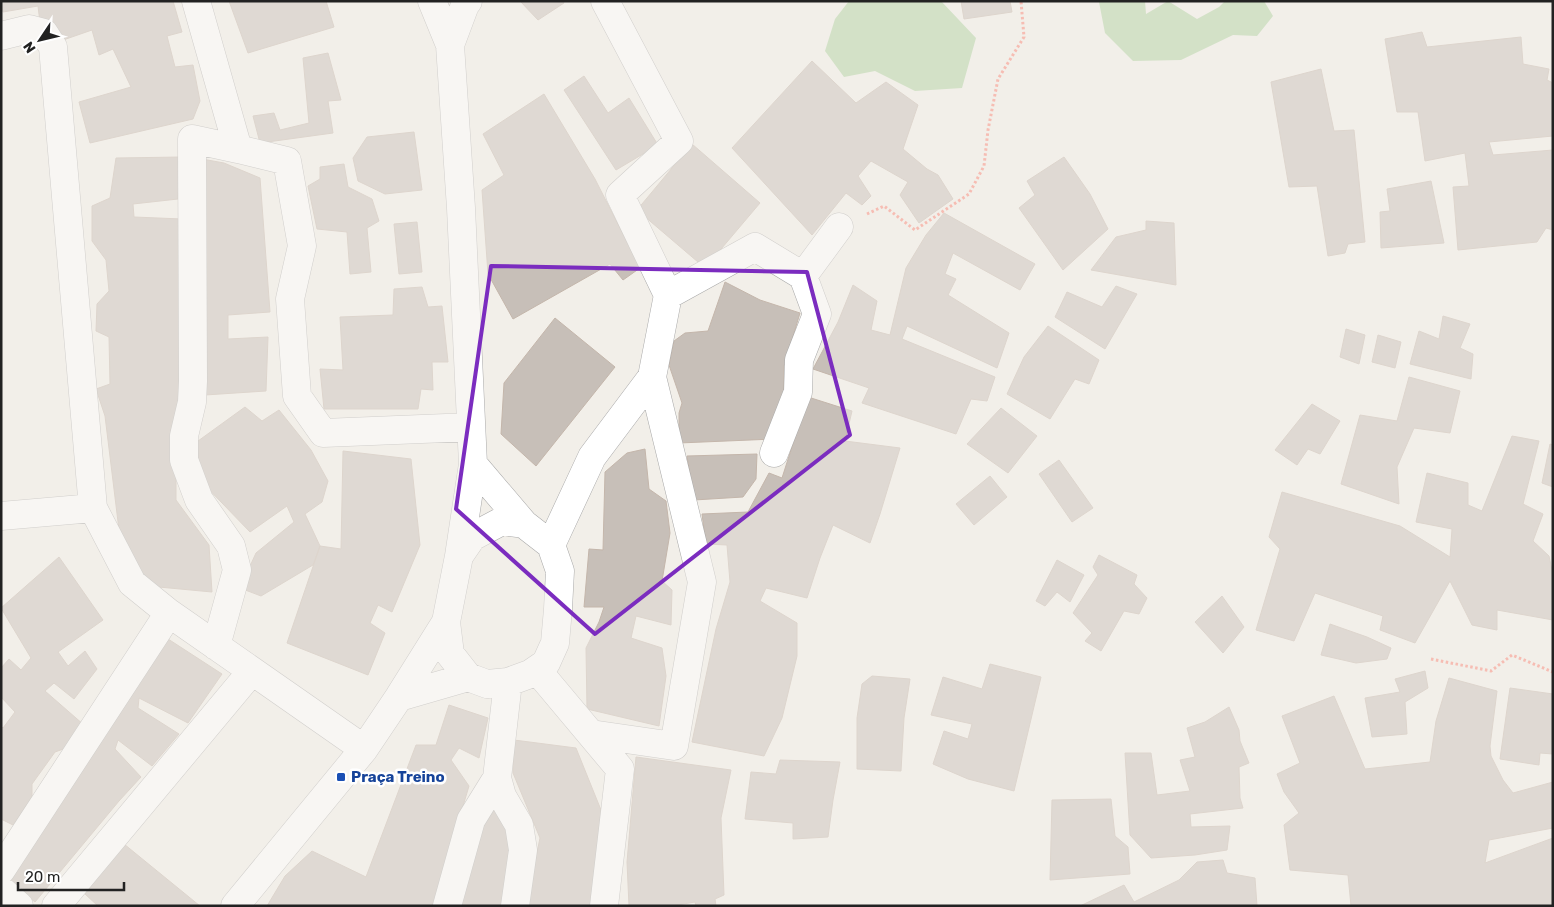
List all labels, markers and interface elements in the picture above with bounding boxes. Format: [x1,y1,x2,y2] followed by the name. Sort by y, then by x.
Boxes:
[15,15,65,65] north arrow
[20,38,40,56] text: N
[351,768,445,786] place label: Praça Treino
[335,771,347,783] marker: Praça Treino
[18,860,124,892] scale bar
[25,868,60,886] text: 20 m

